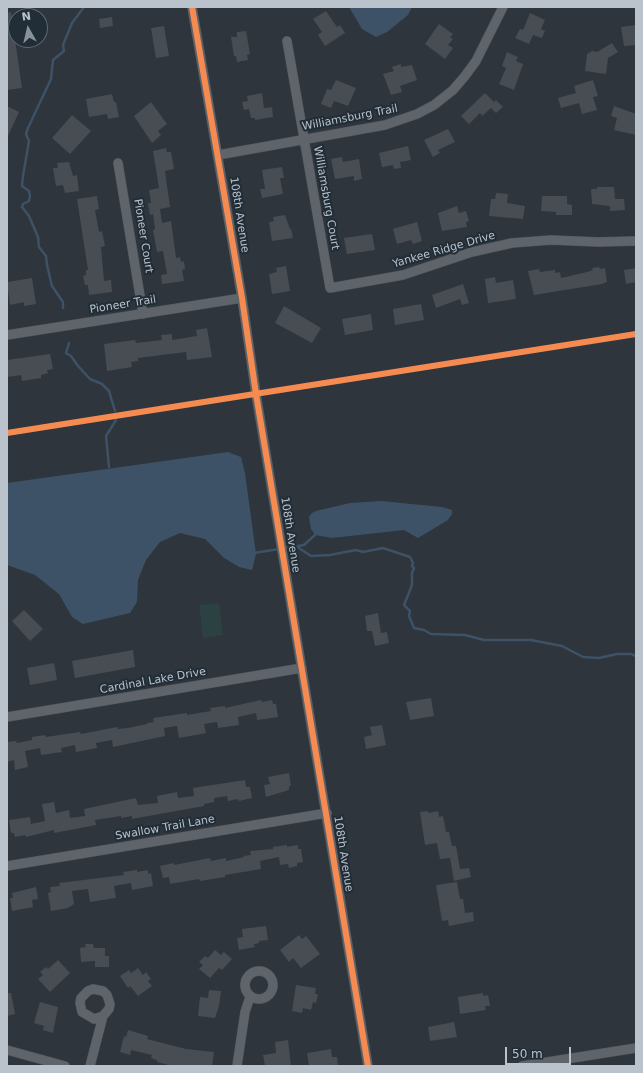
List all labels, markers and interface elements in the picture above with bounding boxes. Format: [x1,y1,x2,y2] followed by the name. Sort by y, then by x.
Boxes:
[8,8,48,48] north arrow
[21,10,32,24] text: N
[301,102,399,134] street label: Williamsburg Trail
[310,145,342,251] street label: Williamsburg Court
[226,176,252,254] street label: 108th Avenue
[131,198,155,274] street label: Pioneer Court
[391,229,497,271] street label: Yankee Ridge Drive
[89,293,157,317] street label: Pioneer Trail
[277,496,303,574] street label: 108th Avenue
[99,665,207,697] street label: Cardinal Lake Drive
[114,813,216,843] street label: Swallow Trail Lane
[330,815,356,893] street label: 108th Avenue
[507,1039,573,1065] scale bar
[512,1047,543,1061] text: 50 m

